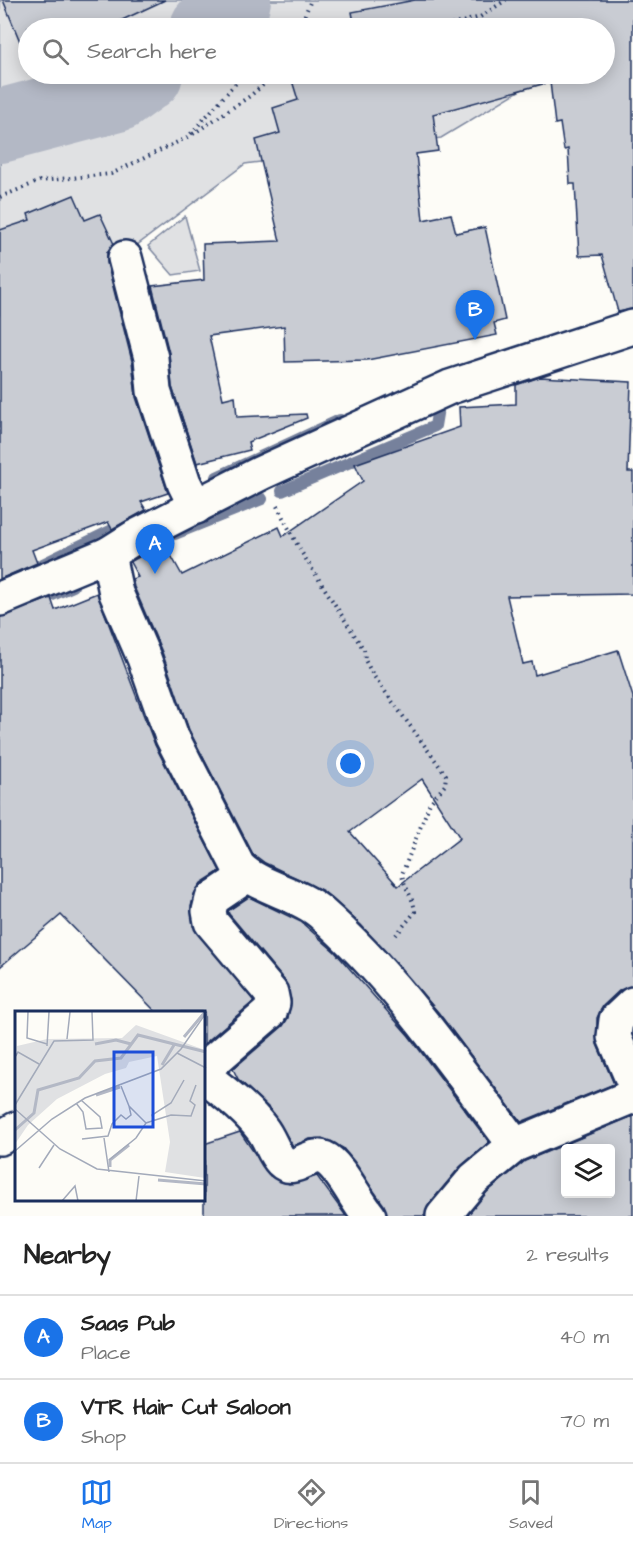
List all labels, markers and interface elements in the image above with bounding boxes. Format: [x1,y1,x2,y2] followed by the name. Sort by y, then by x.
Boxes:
[18,18,615,84] search box
[39,35,72,68] icon: search
[87,36,217,67] text: Search here
[456,290,494,340] pin: B
[136,524,174,574] pin: A
[336,749,365,778] your location
[15,1011,206,1201] inset map
[561,1144,615,1198] map controls
[561,1144,615,1198] button: layers
[24,1237,111,1273] text: Nearby
[526,1241,609,1269] text: 2 results
[81,1308,175,1339] text: Saas Pub
[37,1323,50,1351] text: A
[559,1323,609,1351] text: 40 m
[81,1339,131,1367] text: Place
[81,1392,291,1423] text: VTR Hair Cut Saloon
[36,1407,51,1435] text: B
[561,1407,609,1435] text: 70 m
[81,1423,126,1451] text: Shop
[80,1476,113,1534] tab: Map
[274,1476,348,1534] tab: Directions
[509,1476,553,1534] tab: Saved

